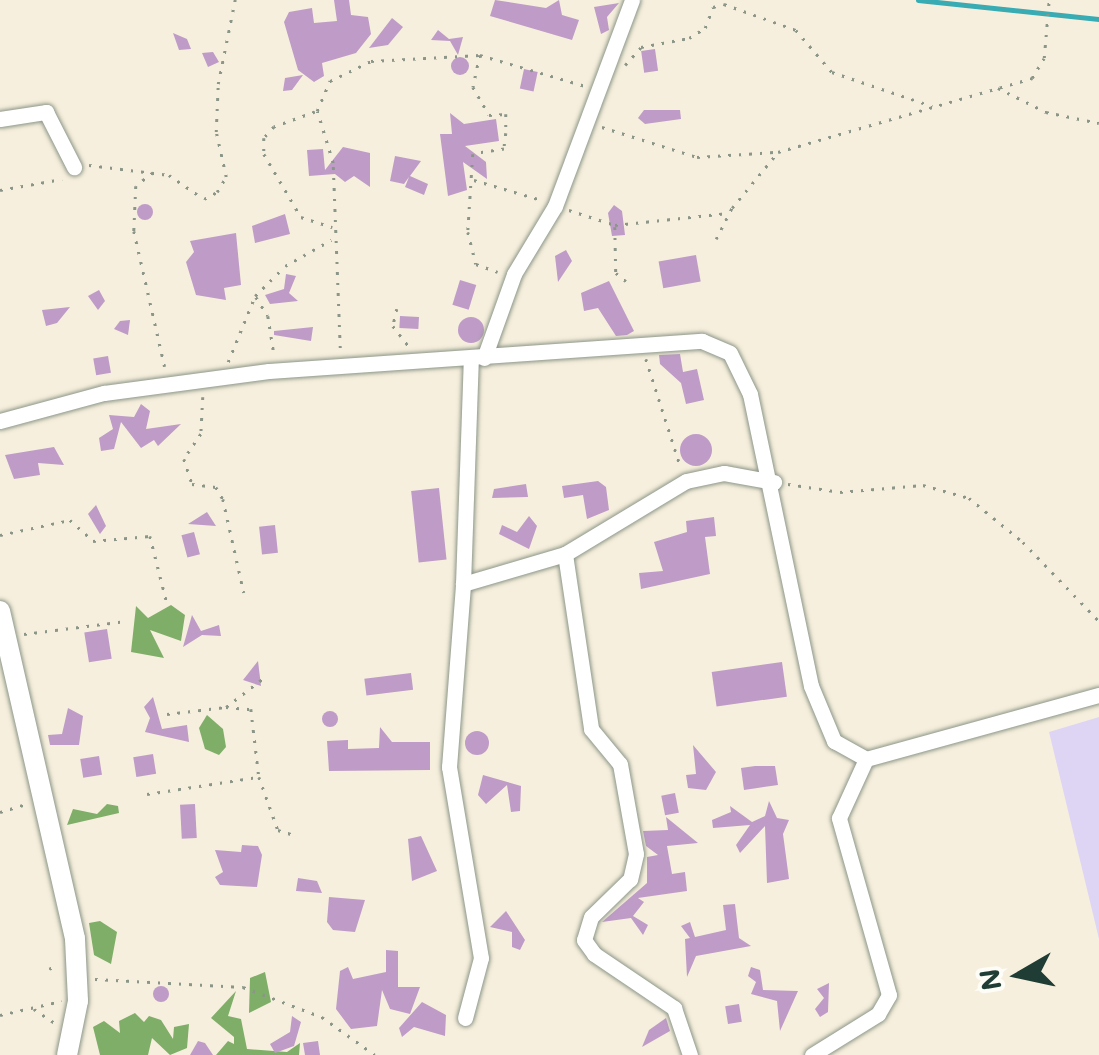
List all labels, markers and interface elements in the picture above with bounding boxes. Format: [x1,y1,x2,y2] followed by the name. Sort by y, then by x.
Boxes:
[969,925,1069,1025] north arrow
[970,966,1009,993] text: N

